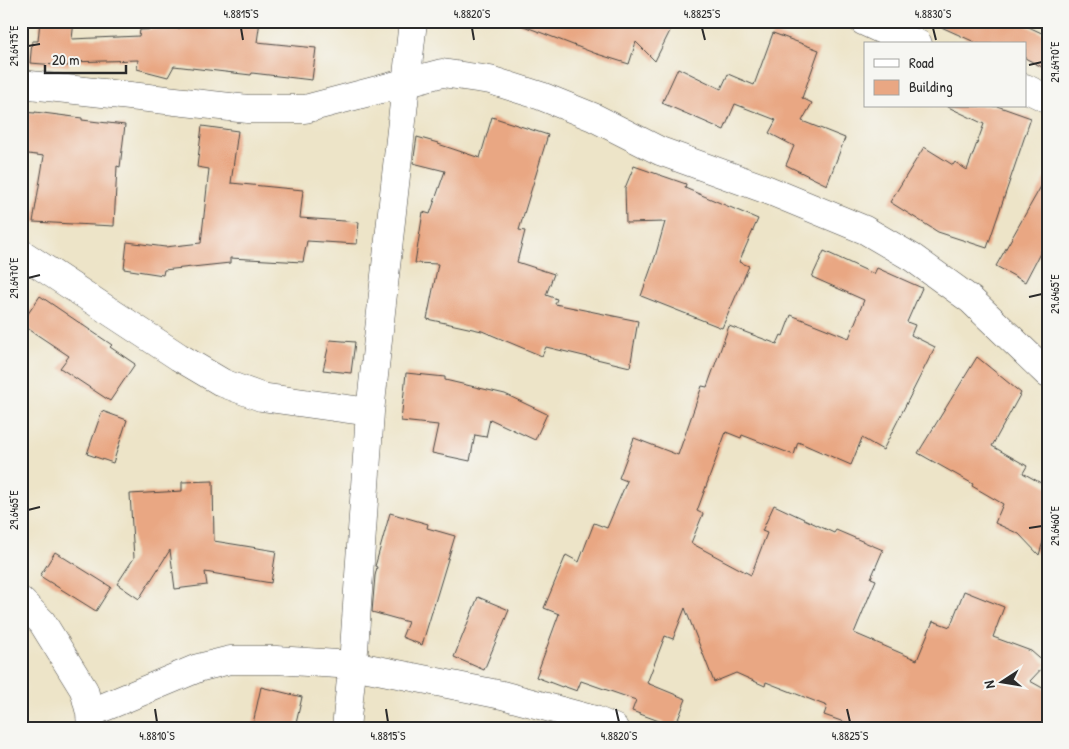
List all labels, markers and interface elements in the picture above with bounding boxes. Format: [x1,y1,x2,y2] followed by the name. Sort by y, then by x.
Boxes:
[223,5,259,22] text: 4.8815°S
[454,5,491,22] text: 4.8820°S
[684,5,721,22] text: 4.8825°S
[915,5,952,22] text: 4.8830°S
[5,25,22,66] text: 29.6475°E
[1046,41,1063,83] text: 29.6470°E
[45,42,126,74] scale bar
[864,42,1026,108] legend
[52,49,79,70] text: 20 m
[909,52,934,73] text: Road
[909,76,953,97] text: Building
[5,257,22,299] text: 29.6470°E
[1046,273,1063,314] text: 29.6465°E
[5,489,22,530] text: 29.6465°E
[1046,505,1063,546] text: 29.6460°E
[976,656,1026,706] north arrow
[979,679,999,690] text: N
[139,727,175,744] text: 4.8810°S
[370,727,406,744] text: 4.8815°S
[601,727,638,744] text: 4.8820°S
[832,727,869,744] text: 4.8825°S

